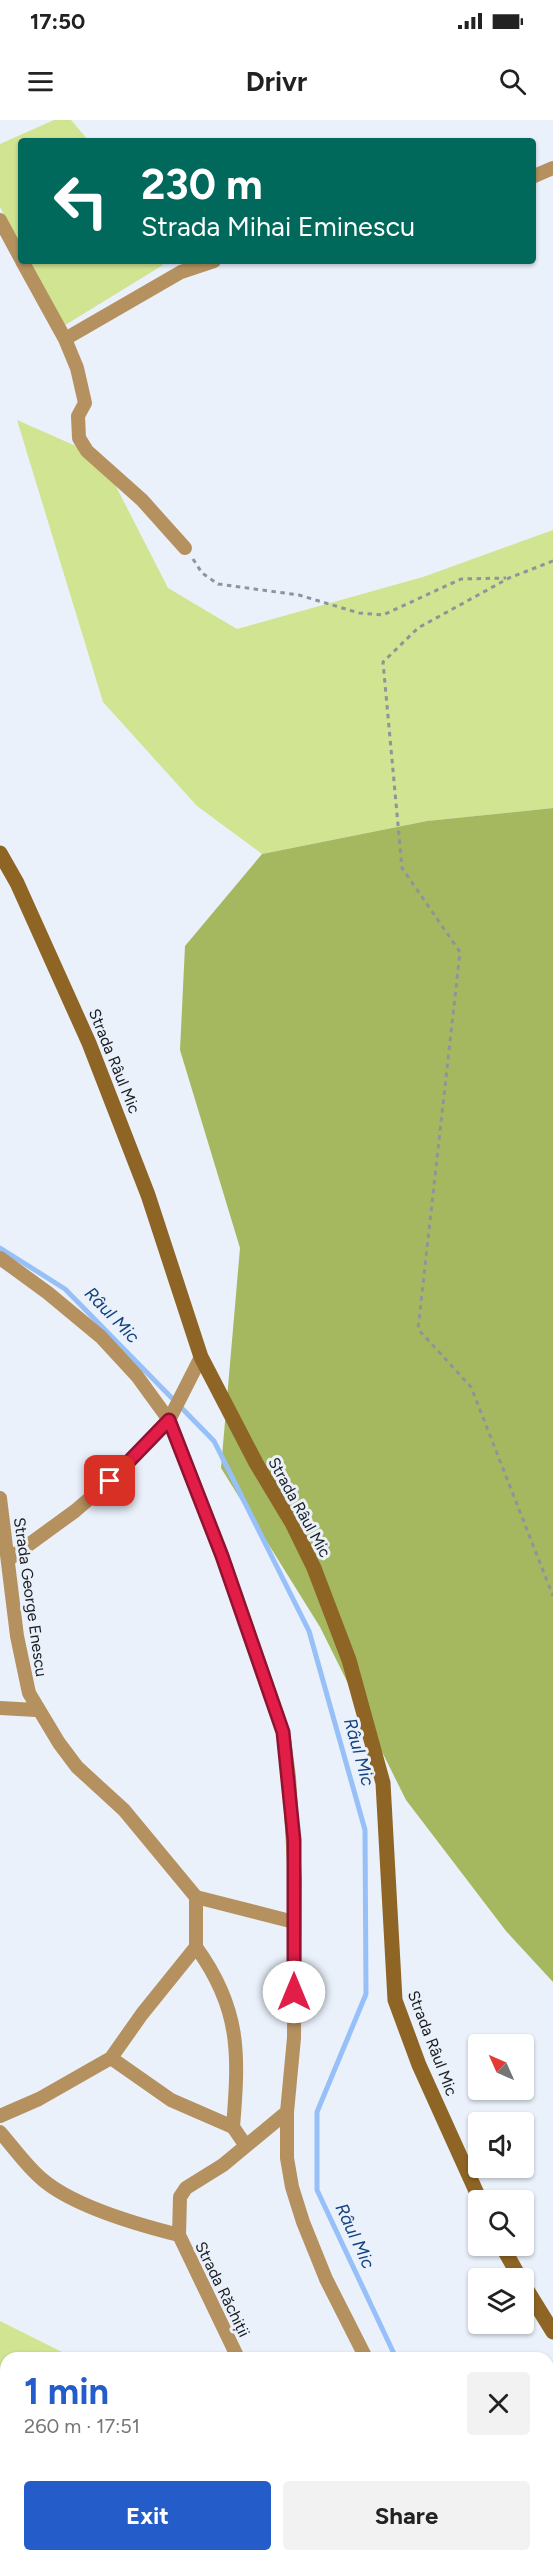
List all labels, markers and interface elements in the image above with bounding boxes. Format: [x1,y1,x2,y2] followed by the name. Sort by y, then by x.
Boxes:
[30,8,85,35] text: 17:50
[24,65,57,98] icon: menu
[246,65,307,98] text: Drivr
[496,65,529,98] icon: search
[141,159,263,210] text: 230 m
[42,162,120,240] icon: left
[141,210,415,243] text: Strada Mihai Eminescu
[85,1006,144,1117] street label: Strada Râul Mic
[80,1282,144,1348] water label: Râul Mic
[264,1454,335,1561] street label: Strada Râul Mic
[84,1455,135,1506] pin
[93,1464,126,1497] icon: arrive
[10,1516,51,1678] street label: Strada George Enescu
[339,1716,379,1789] water label: Râul Mic
[262,1960,326,2024] position arrow
[404,1988,461,2099] street label: Strada Râul Mic
[468,2034,534,2100] north arrow
[468,2034,534,2334] map controls
[468,2112,534,2178] button: sound
[468,2190,534,2256] button: search
[330,2200,380,2272] water label: Râul Mic
[191,2238,254,2340] street label: Strada Răchiții
[468,2268,534,2334] button: layers
[24,2370,109,2413] text: 1 min
[467,2372,530,2435] button: close
[24,2414,140,2438] text: 260 m · 17:51
[24,2481,271,2550] button: Exit
[283,2481,530,2550] button: Share

